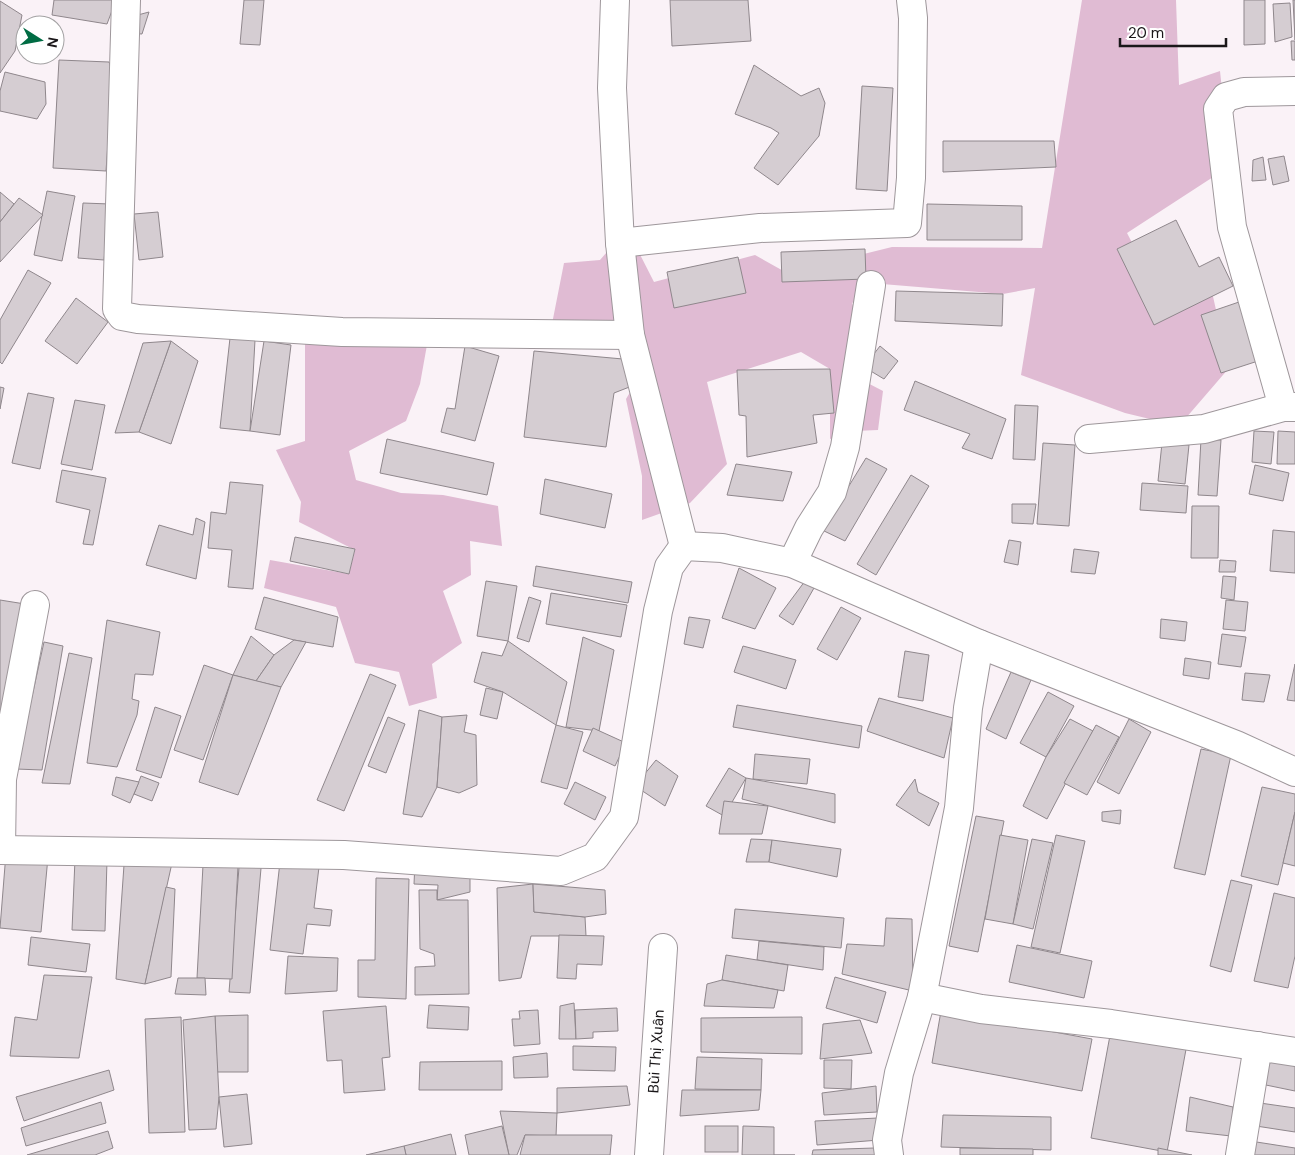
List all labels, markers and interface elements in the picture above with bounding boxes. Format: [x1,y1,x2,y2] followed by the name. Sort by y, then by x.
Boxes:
[15,15,65,65] north arrow
[1120,15,1226,47] scale bar
[1128,23,1164,43] text: 20 m
[43,36,63,49] text: N
[643,1009,669,1094] street label: Bùi Thị Xuân

